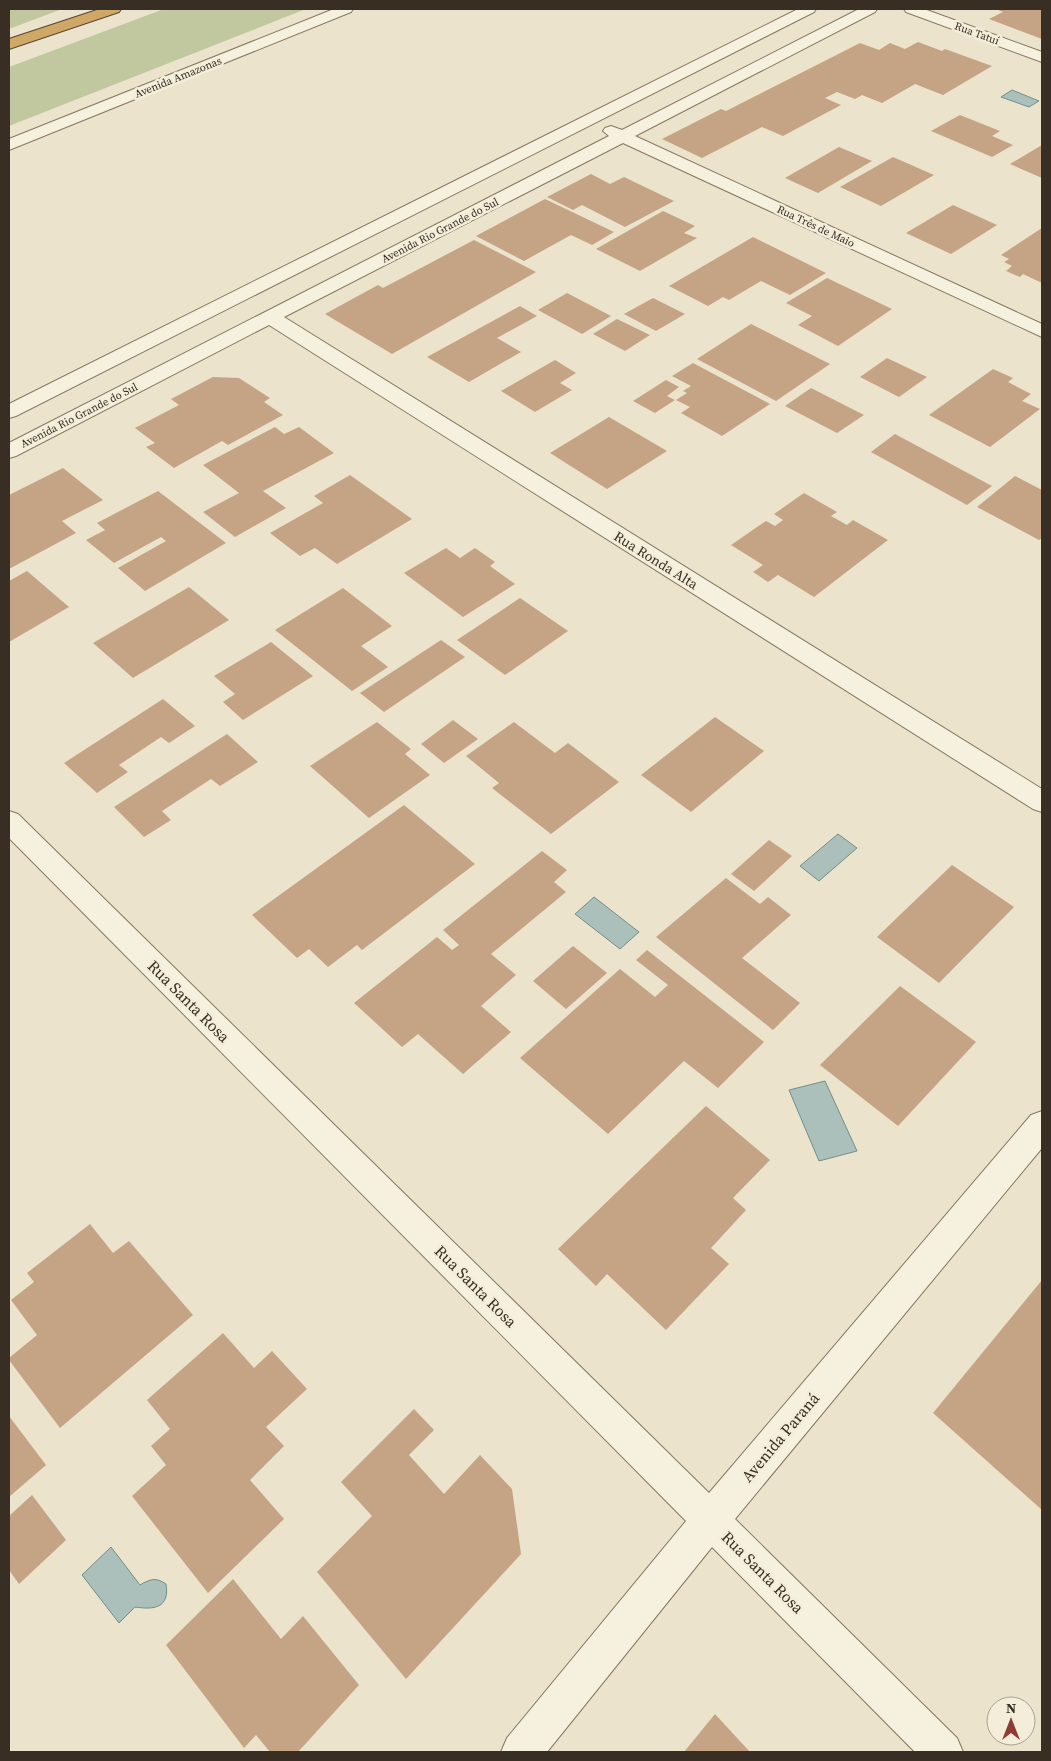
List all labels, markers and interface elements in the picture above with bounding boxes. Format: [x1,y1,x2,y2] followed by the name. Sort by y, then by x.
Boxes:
[952,18,1001,48] street label: Rua Tatuí
[132,53,224,102] street label: Avenida Amazonas
[379,194,501,267] street label: Avenida Rio Grande do Sul
[774,202,857,251] street label: Rua Três de Maio
[18,379,140,452] street label: Avenida Rio Grande do Sul
[610,526,703,594] street label: Rua Ronda Alta
[143,955,236,1048] street label: Rua Santa Rosa
[430,1240,523,1333] street label: Rua Santa Rosa
[736,1387,825,1487] street label: Avenida Paraná
[717,1526,810,1619] street label: Rua Santa Rosa
[986,1696,1036,1746] north arrow
[1006,1698,1016,1718] text: N

